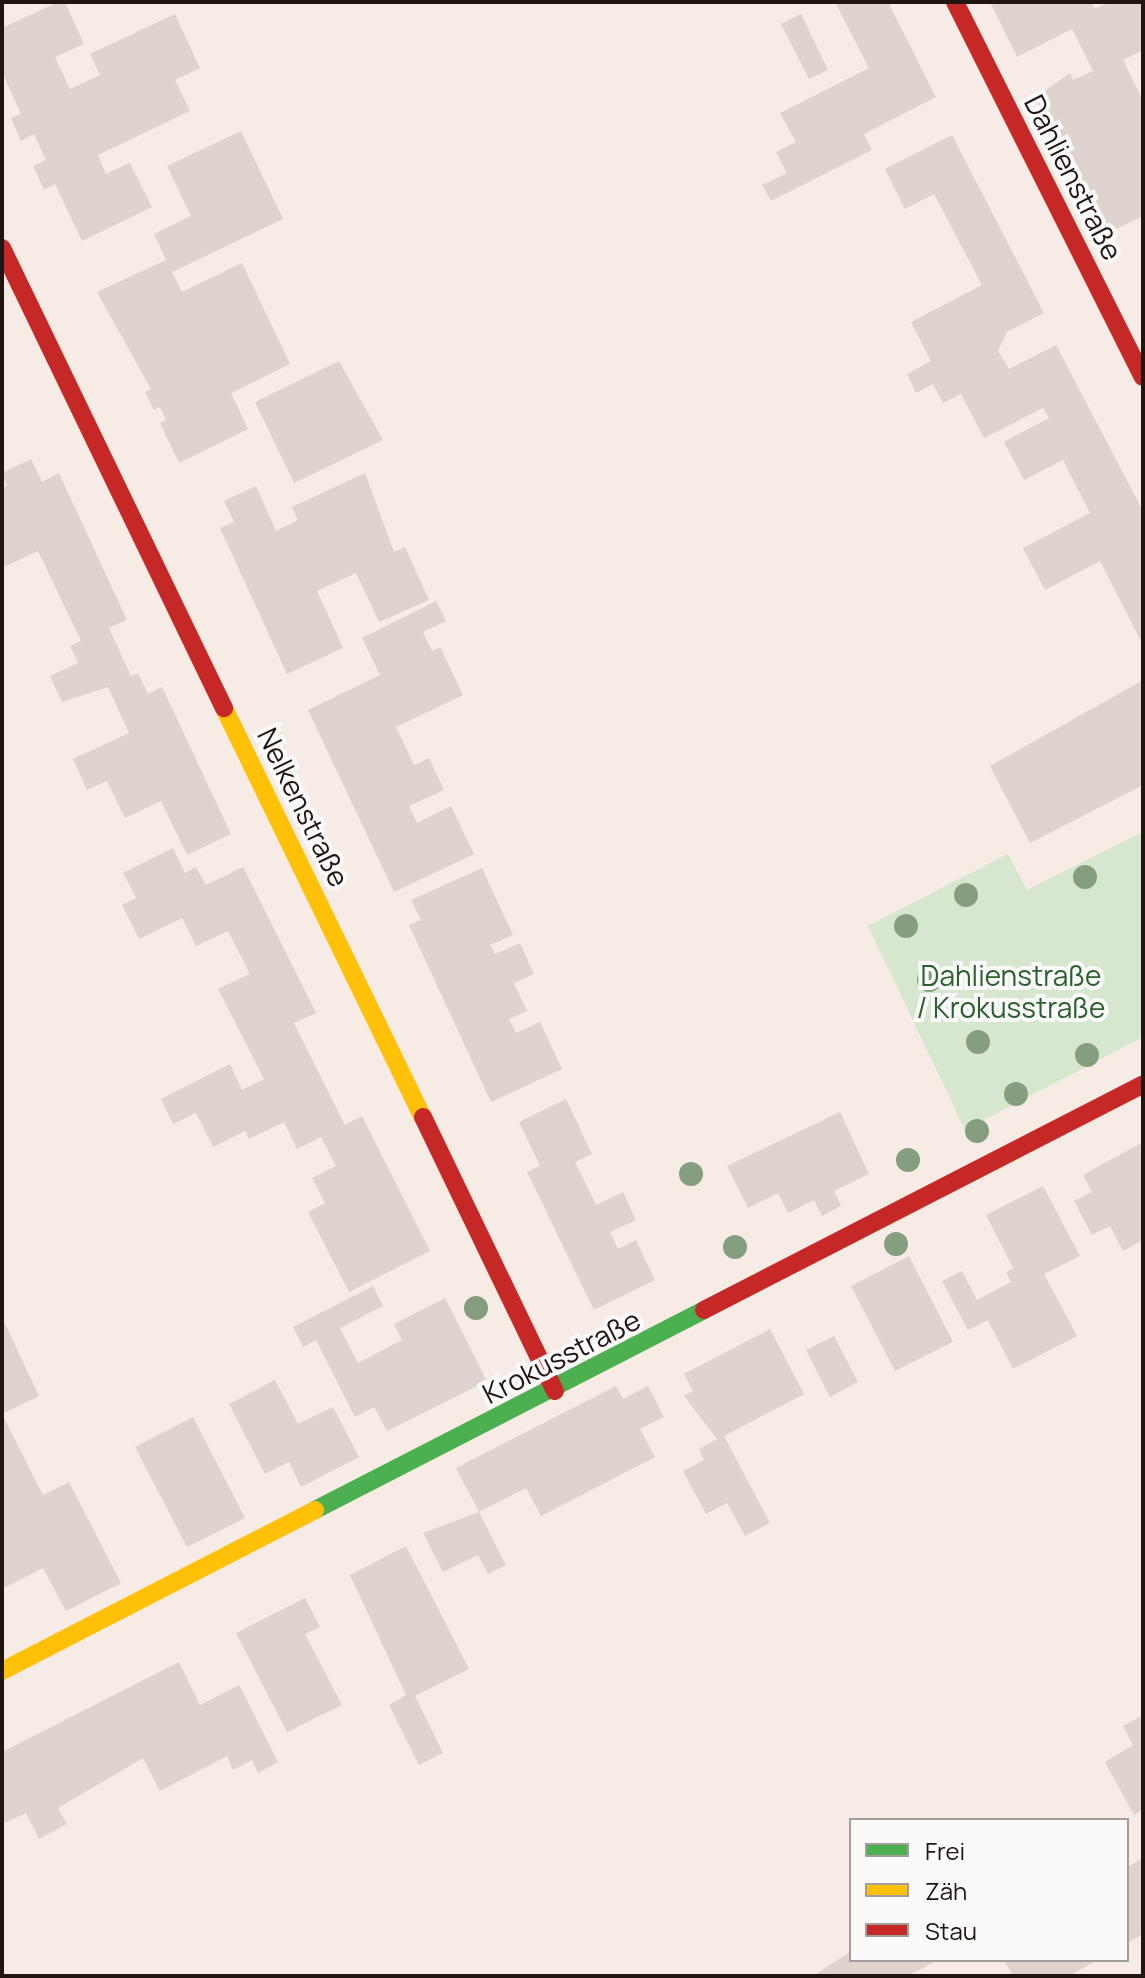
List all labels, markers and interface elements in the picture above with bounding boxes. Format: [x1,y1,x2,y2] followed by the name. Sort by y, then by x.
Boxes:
[1018,89,1130,265] street label: Dahlienstraße
[251,722,357,892] street label: Nelkenstraße
[917,958,1105,1024] park label: Dahlienstraße / Krokusstraße
[477,1302,645,1410] street label: Krokusstraße
[849,1818,1129,1962] legend
[925,1834,965,1867] text: Frei
[925,1874,967,1907] text: Zäh
[925,1914,977,1947] text: Stau

